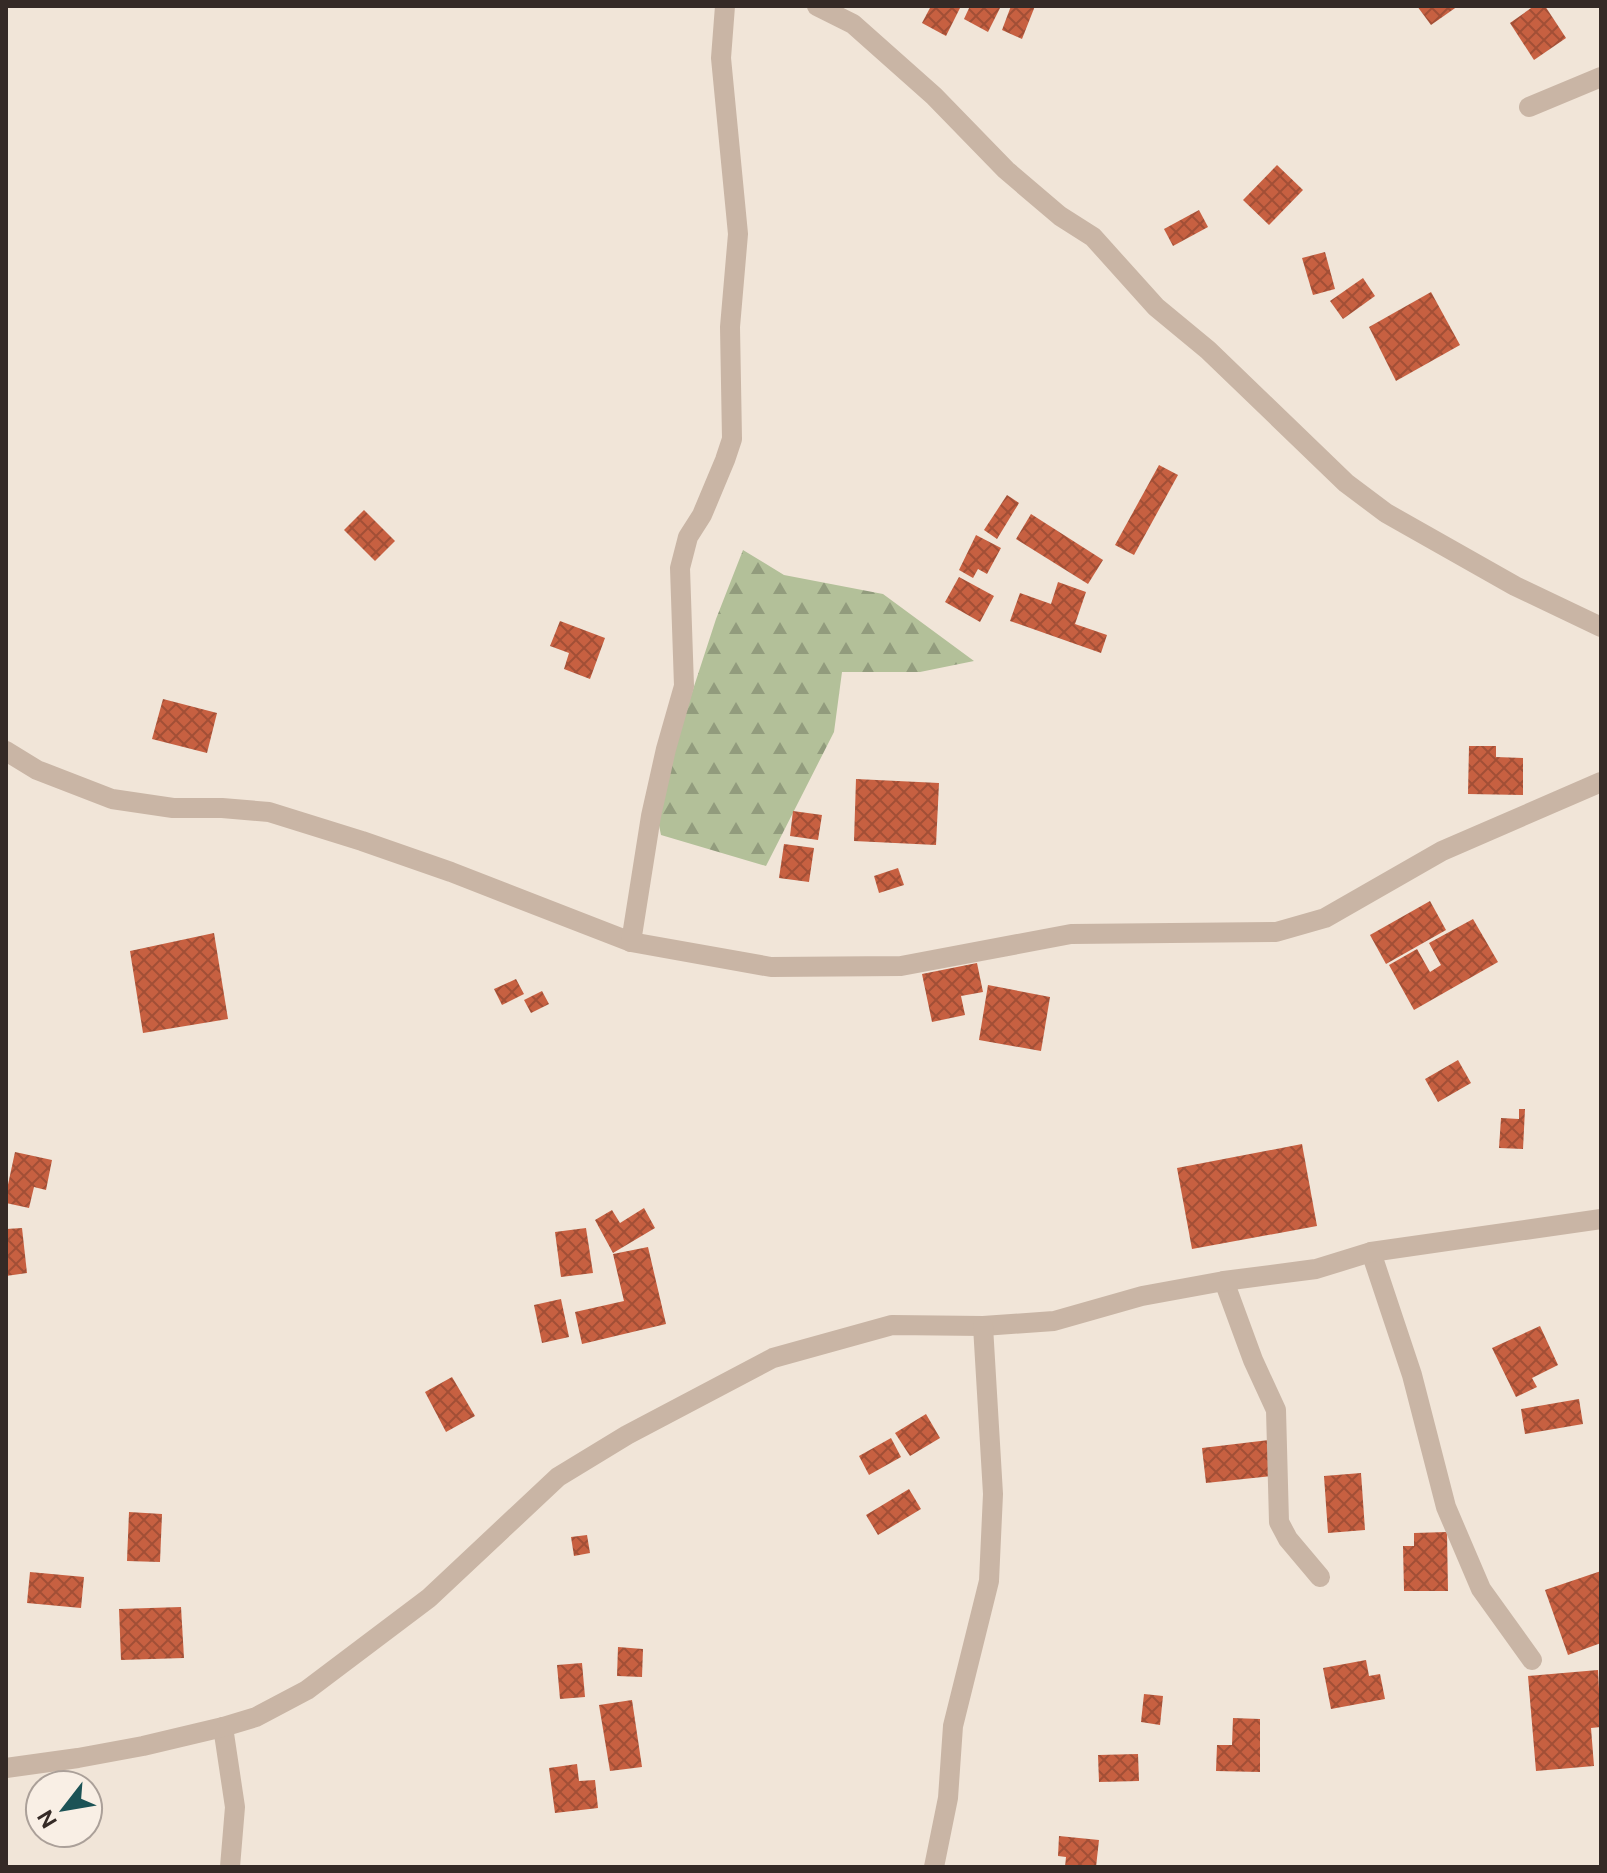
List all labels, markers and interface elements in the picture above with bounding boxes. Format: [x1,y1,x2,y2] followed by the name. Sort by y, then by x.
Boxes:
[24,1769,104,1849] north arrow
[31,1805,64,1833] text: N

